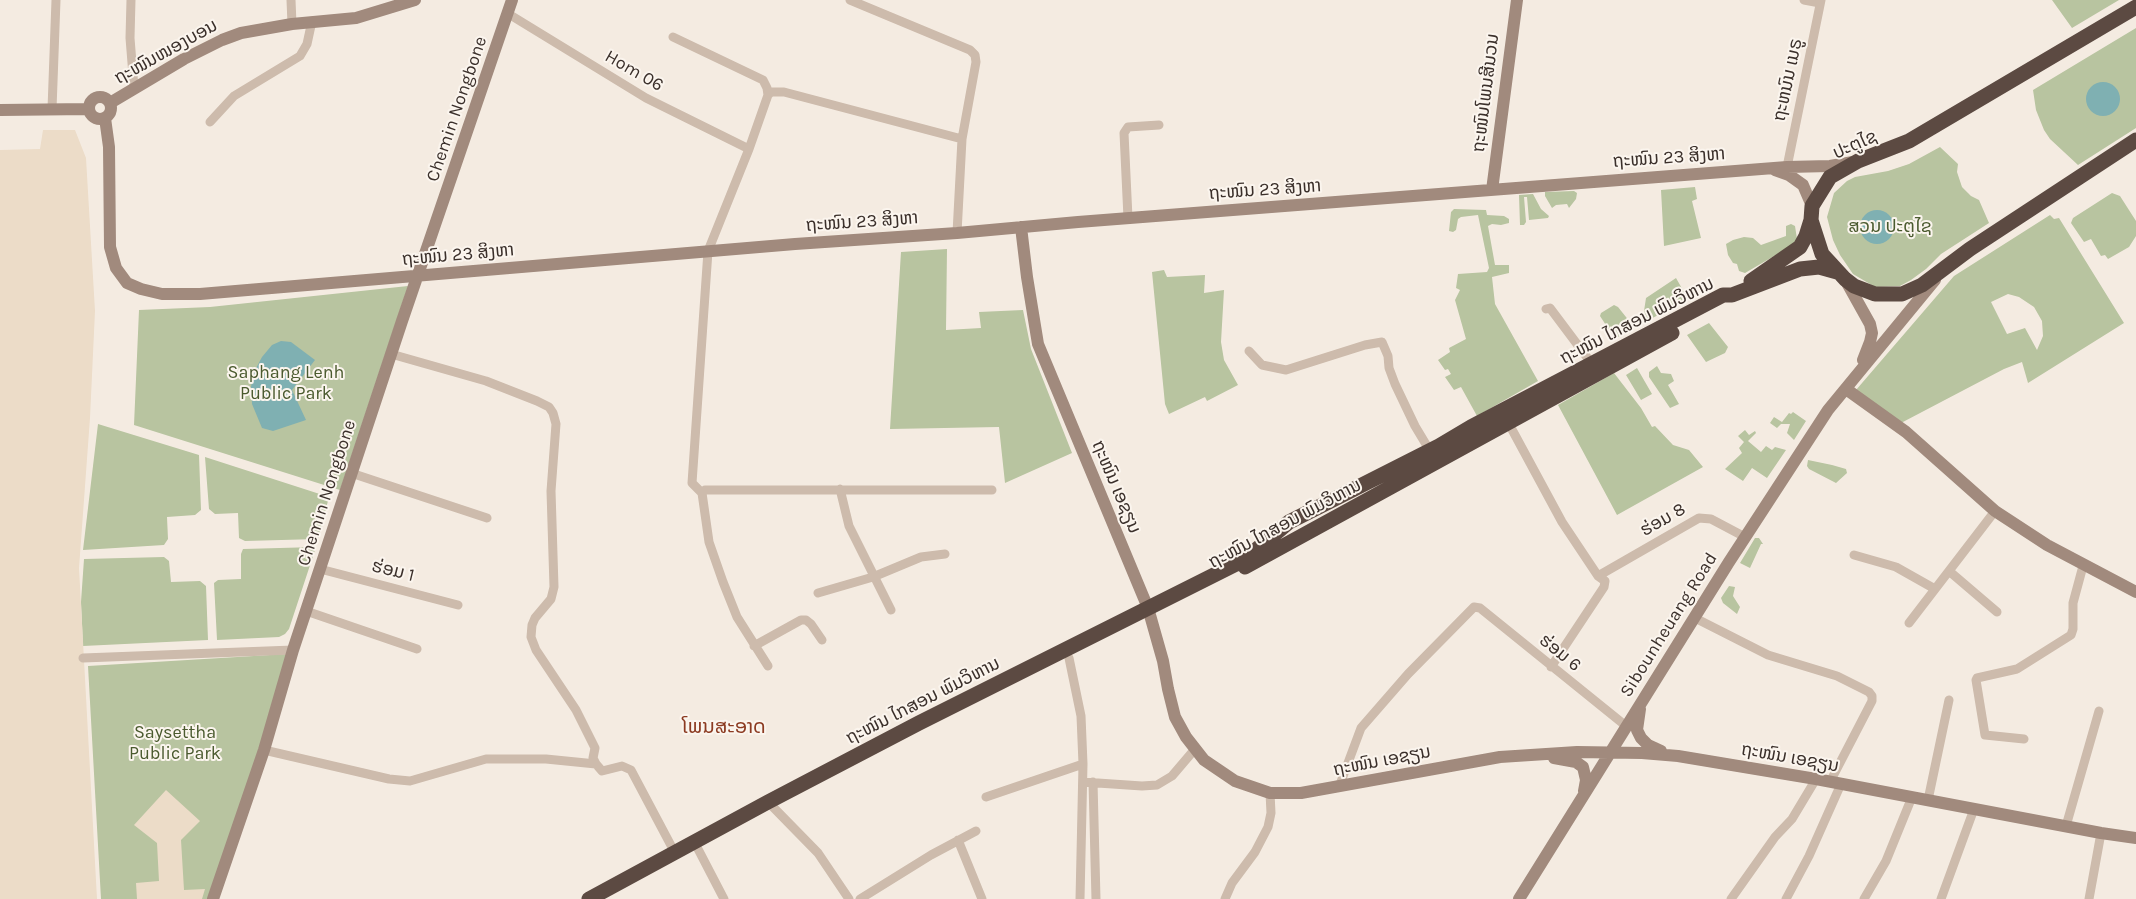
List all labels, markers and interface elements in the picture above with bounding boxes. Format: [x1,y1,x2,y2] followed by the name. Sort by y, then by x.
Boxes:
[111,15,221,89] street label: ຖະໜົນໜອງບອນ
[1468,32,1504,154] street label: ຖະໜົນໂພນສີນວນ
[422,34,492,184] street label: Chemin Nongbone
[1769,36,1807,124] street label: ຖະຫນົນ ເນຣູ
[601,46,667,96] street label: Hom 06
[1829,126,1881,164] street label: ປະຕູໄຊ
[1612,143,1726,173] street label: ຖະໜົນ 23 ສິງຫາ
[1208,175,1322,205] street label: ຖະໜົນ 23 ສິງຫາ
[805,207,919,237] street label: ຖະໜົນ 23 ສິງຫາ
[1848,216,1932,238] park label: ສວນ ປະຕູໄຊ
[401,239,515,271] street label: ຖະໜົນ 23 ສິງຫາ
[1556,273,1718,369] street label: ຖະໜົນ ໄກສອນ ພົມວິຫານ
[228,362,344,404] park label: Saphang Lenh Public Park
[293,417,361,569] street label: Chemin Nongbone
[1087,437,1145,537] street label: ຖະໜົນ ເອຊຽນ
[1205,475,1365,573] street label: ຖະໜົນ ໄກສອນ ພົມວິຫານ
[1637,498,1689,542] street label: ຮ່ອມ 8
[1616,549,1722,701] street label: Sibounheuang Road
[369,555,417,587] street label: ຮ່ອມ 1
[1535,630,1585,676] street label: ຮ່ອມ 6
[842,653,1004,749] street label: ຖະໜົນ ໄກສອນ ພົມວິຫານ
[682,715,766,739] district label: ໂພນສະອາດ
[129,722,221,764] park label: Saysettha Public Park
[1739,739,1841,777] street label: ຖະໜົນ ເອຊຽນ
[1331,741,1433,781] street label: ຖະໜົນ ເອຊຽນ

